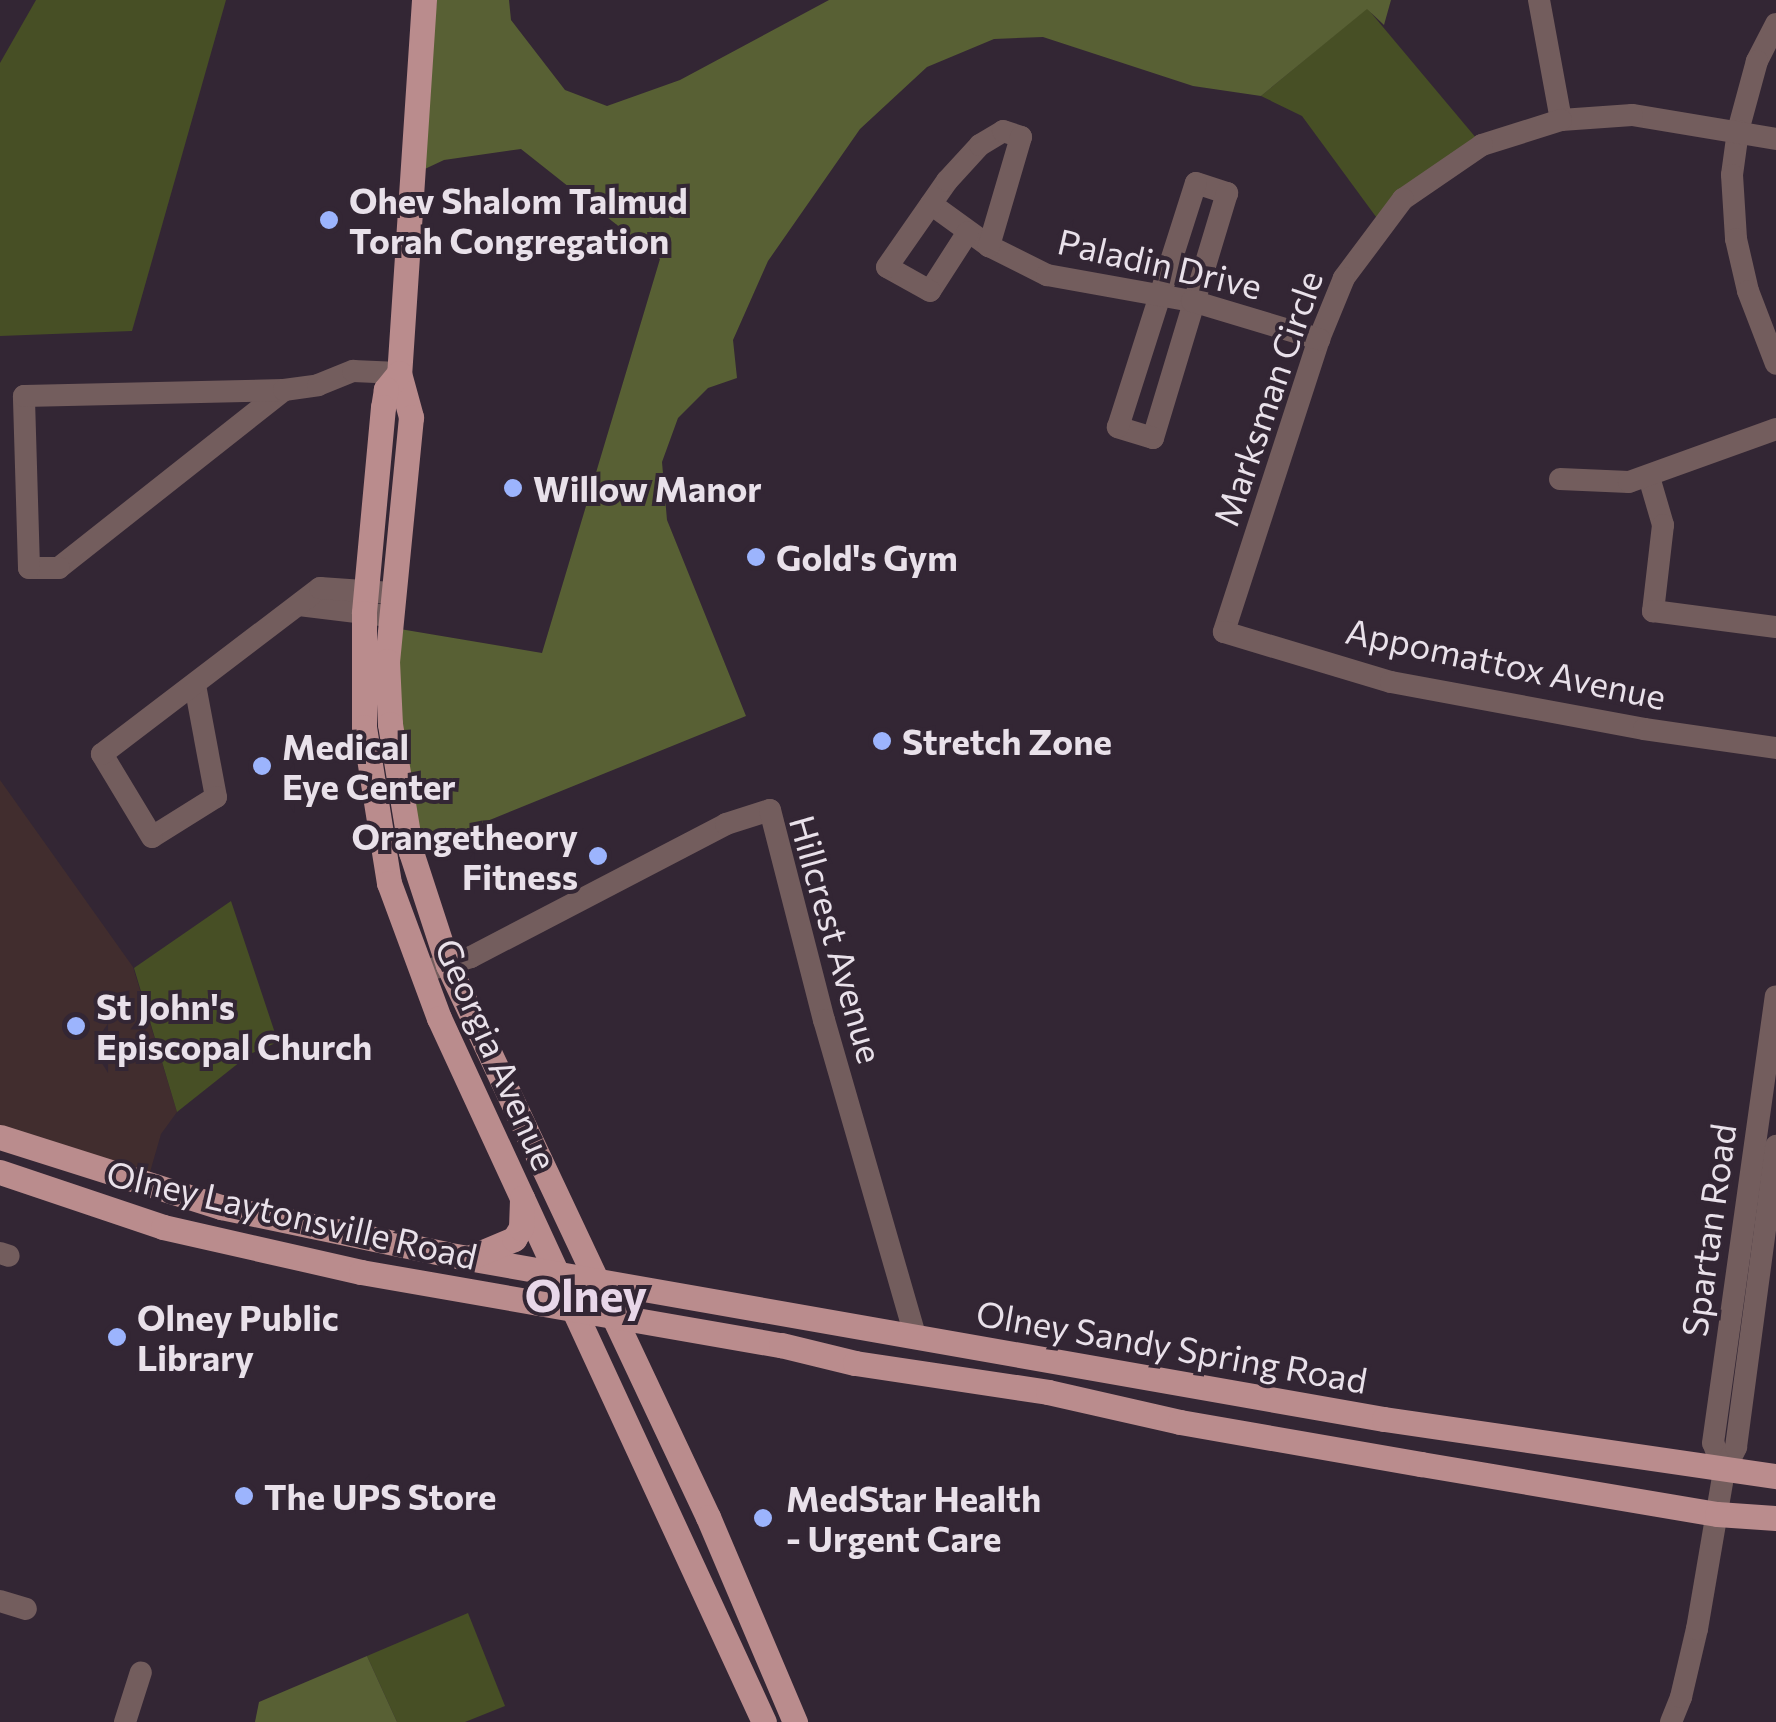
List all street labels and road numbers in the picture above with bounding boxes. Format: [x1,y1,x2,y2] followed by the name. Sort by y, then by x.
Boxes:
[1054,219,1266,307] street label: Paladin Drive
[1204,265,1330,531] street label: Marksman Circle
[1342,609,1670,717] street label: Appomattox Avenue
[782,810,892,1068] street label: Hillcrest Avenue
[427,932,567,1176] street label: Georgia Avenue
[1672,1121,1744,1339] street label: Spartan Road
[103,1151,481,1277] street label: Olney Laytonsville Road
[973,1291,1371,1401] street label: Olney Sandy Spring Road

